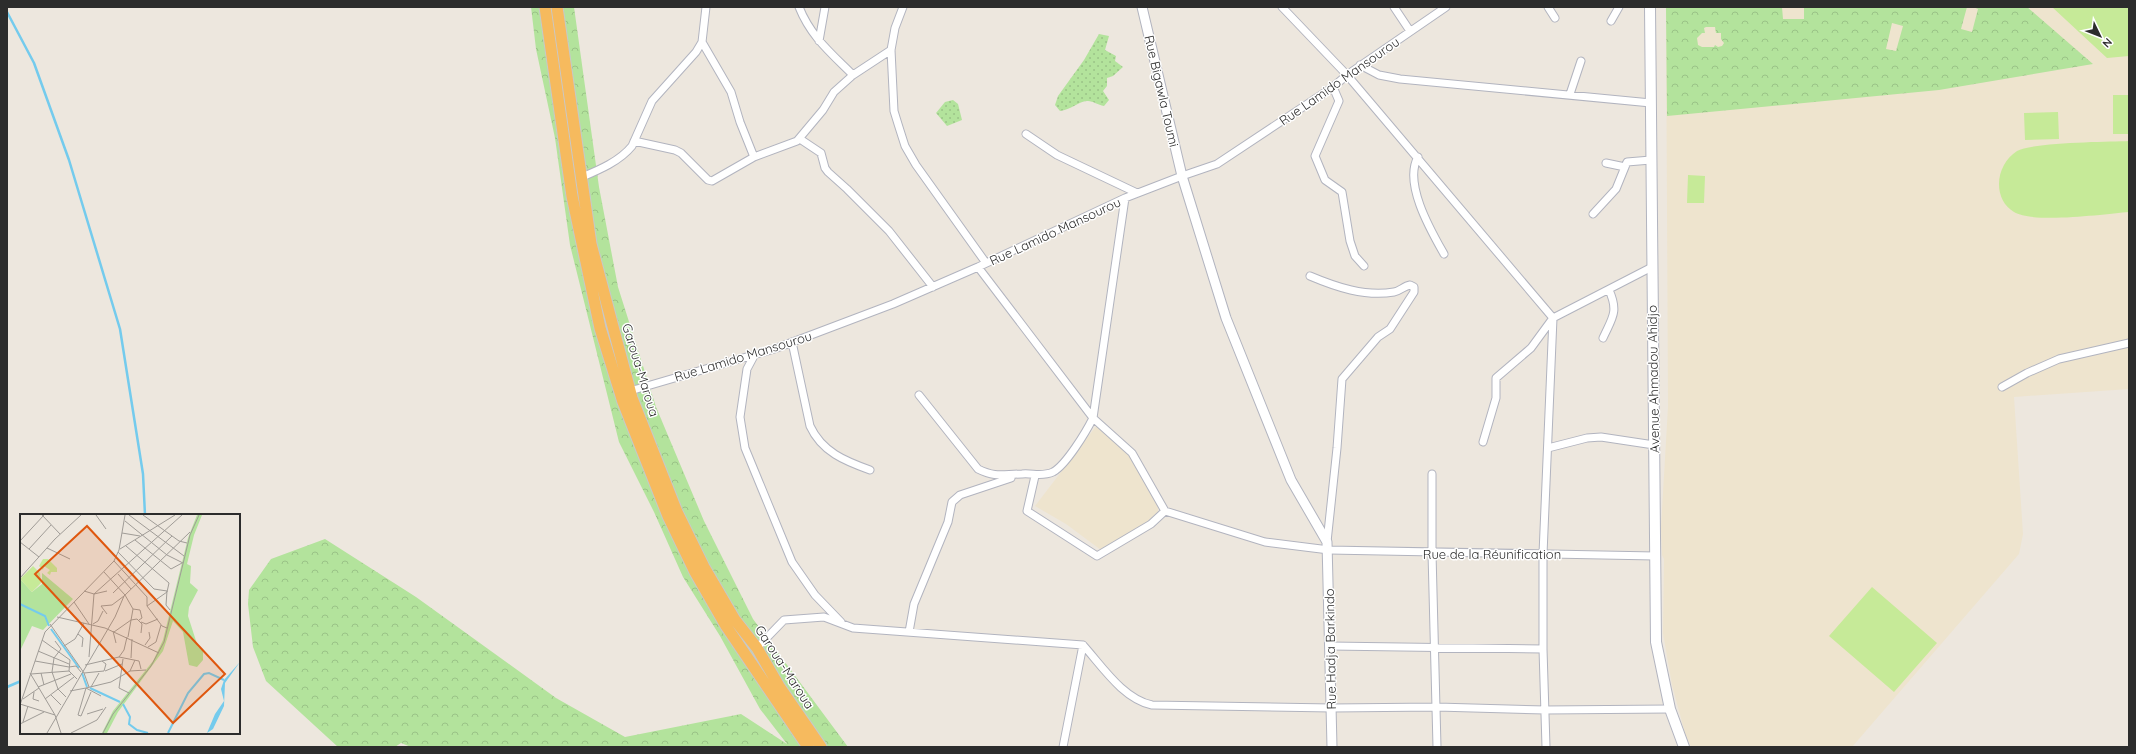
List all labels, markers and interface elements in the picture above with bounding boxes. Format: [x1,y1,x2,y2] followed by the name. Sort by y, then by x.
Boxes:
[2080,16,2120,56] north arrow
[1141,33,1183,149] street label: Rue Bigawla Toumi
[1276,33,1402,129] street label: Rue Lamido Mansourou
[2099,35,2115,51] text: N
[987,194,1123,268] street label: Rue Lamido Mansourou
[1644,305,1662,453] street label: Avenue Ahmadou Ahidjo
[619,322,663,418] street label: Garoua-Maroua
[672,327,814,385] street label: Rue Lamido Mansourou
[20,514,240,734] inset map
[1423,546,1561,562] street label: Rue de la Réunification
[1321,588,1339,710] street label: Rue Hadja Barkindo
[752,622,818,712] street label: Garoua-Maroua

